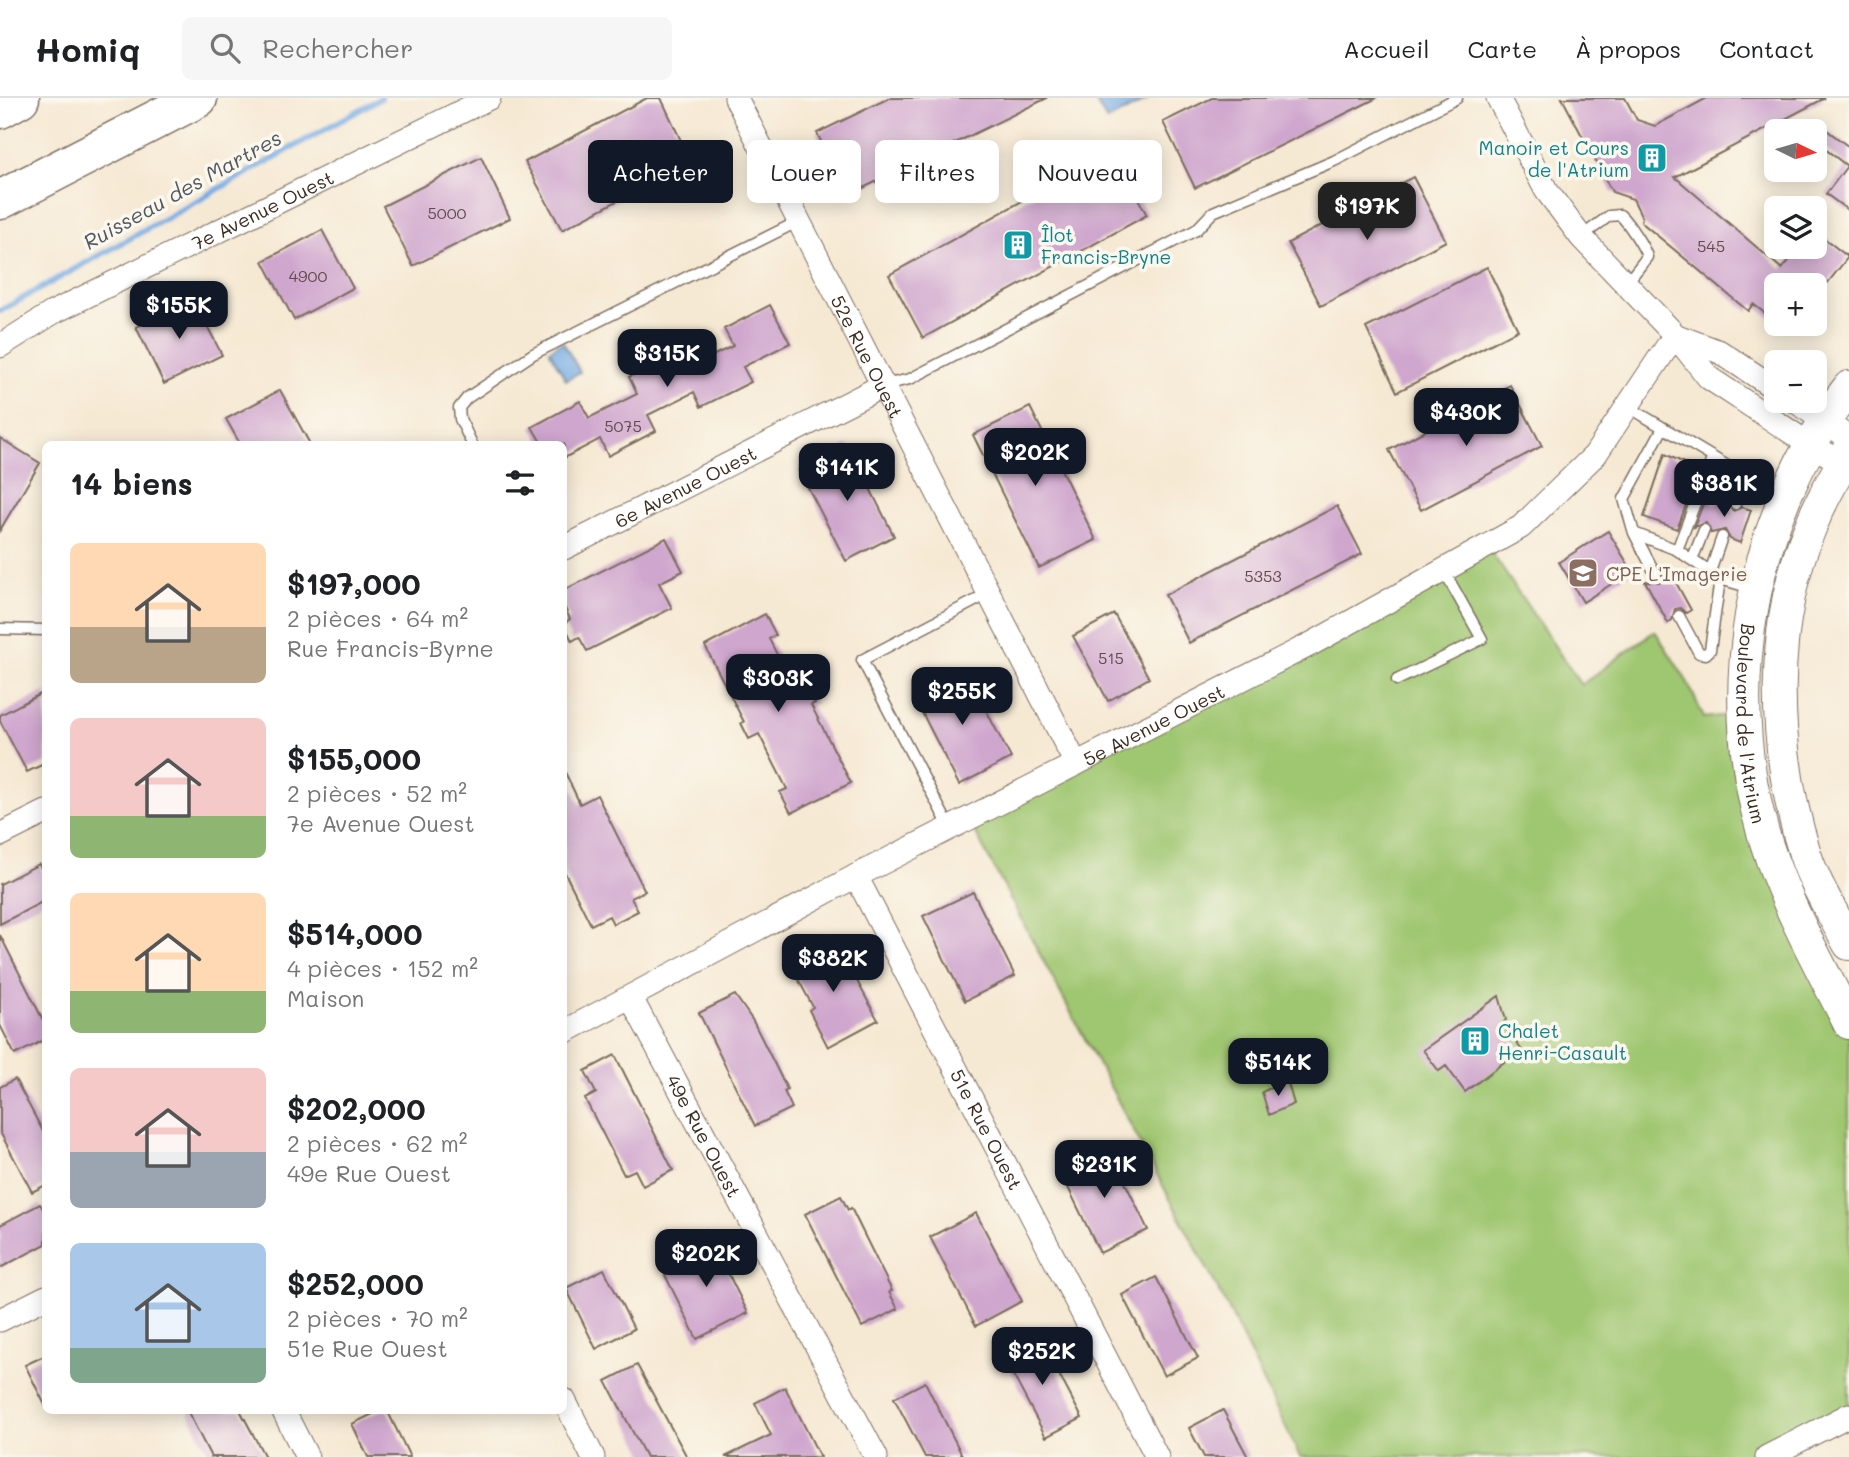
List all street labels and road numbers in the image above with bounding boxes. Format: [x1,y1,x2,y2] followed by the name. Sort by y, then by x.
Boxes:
[187,164,337,255] street label: 7e Avenue Ouest
[826,291,910,422] street label: 52e Rue Ouest
[610,440,760,533] street label: 6e Avenue Ouest
[1732,622,1772,826] street label: Boulevard de l'Atrium
[1078,678,1229,771] street label: 5e Avenue Ouest
[945,1064,1029,1194] street label: 51e Rue Ouest
[662,1070,747,1201] street label: 49e Rue Ouest

